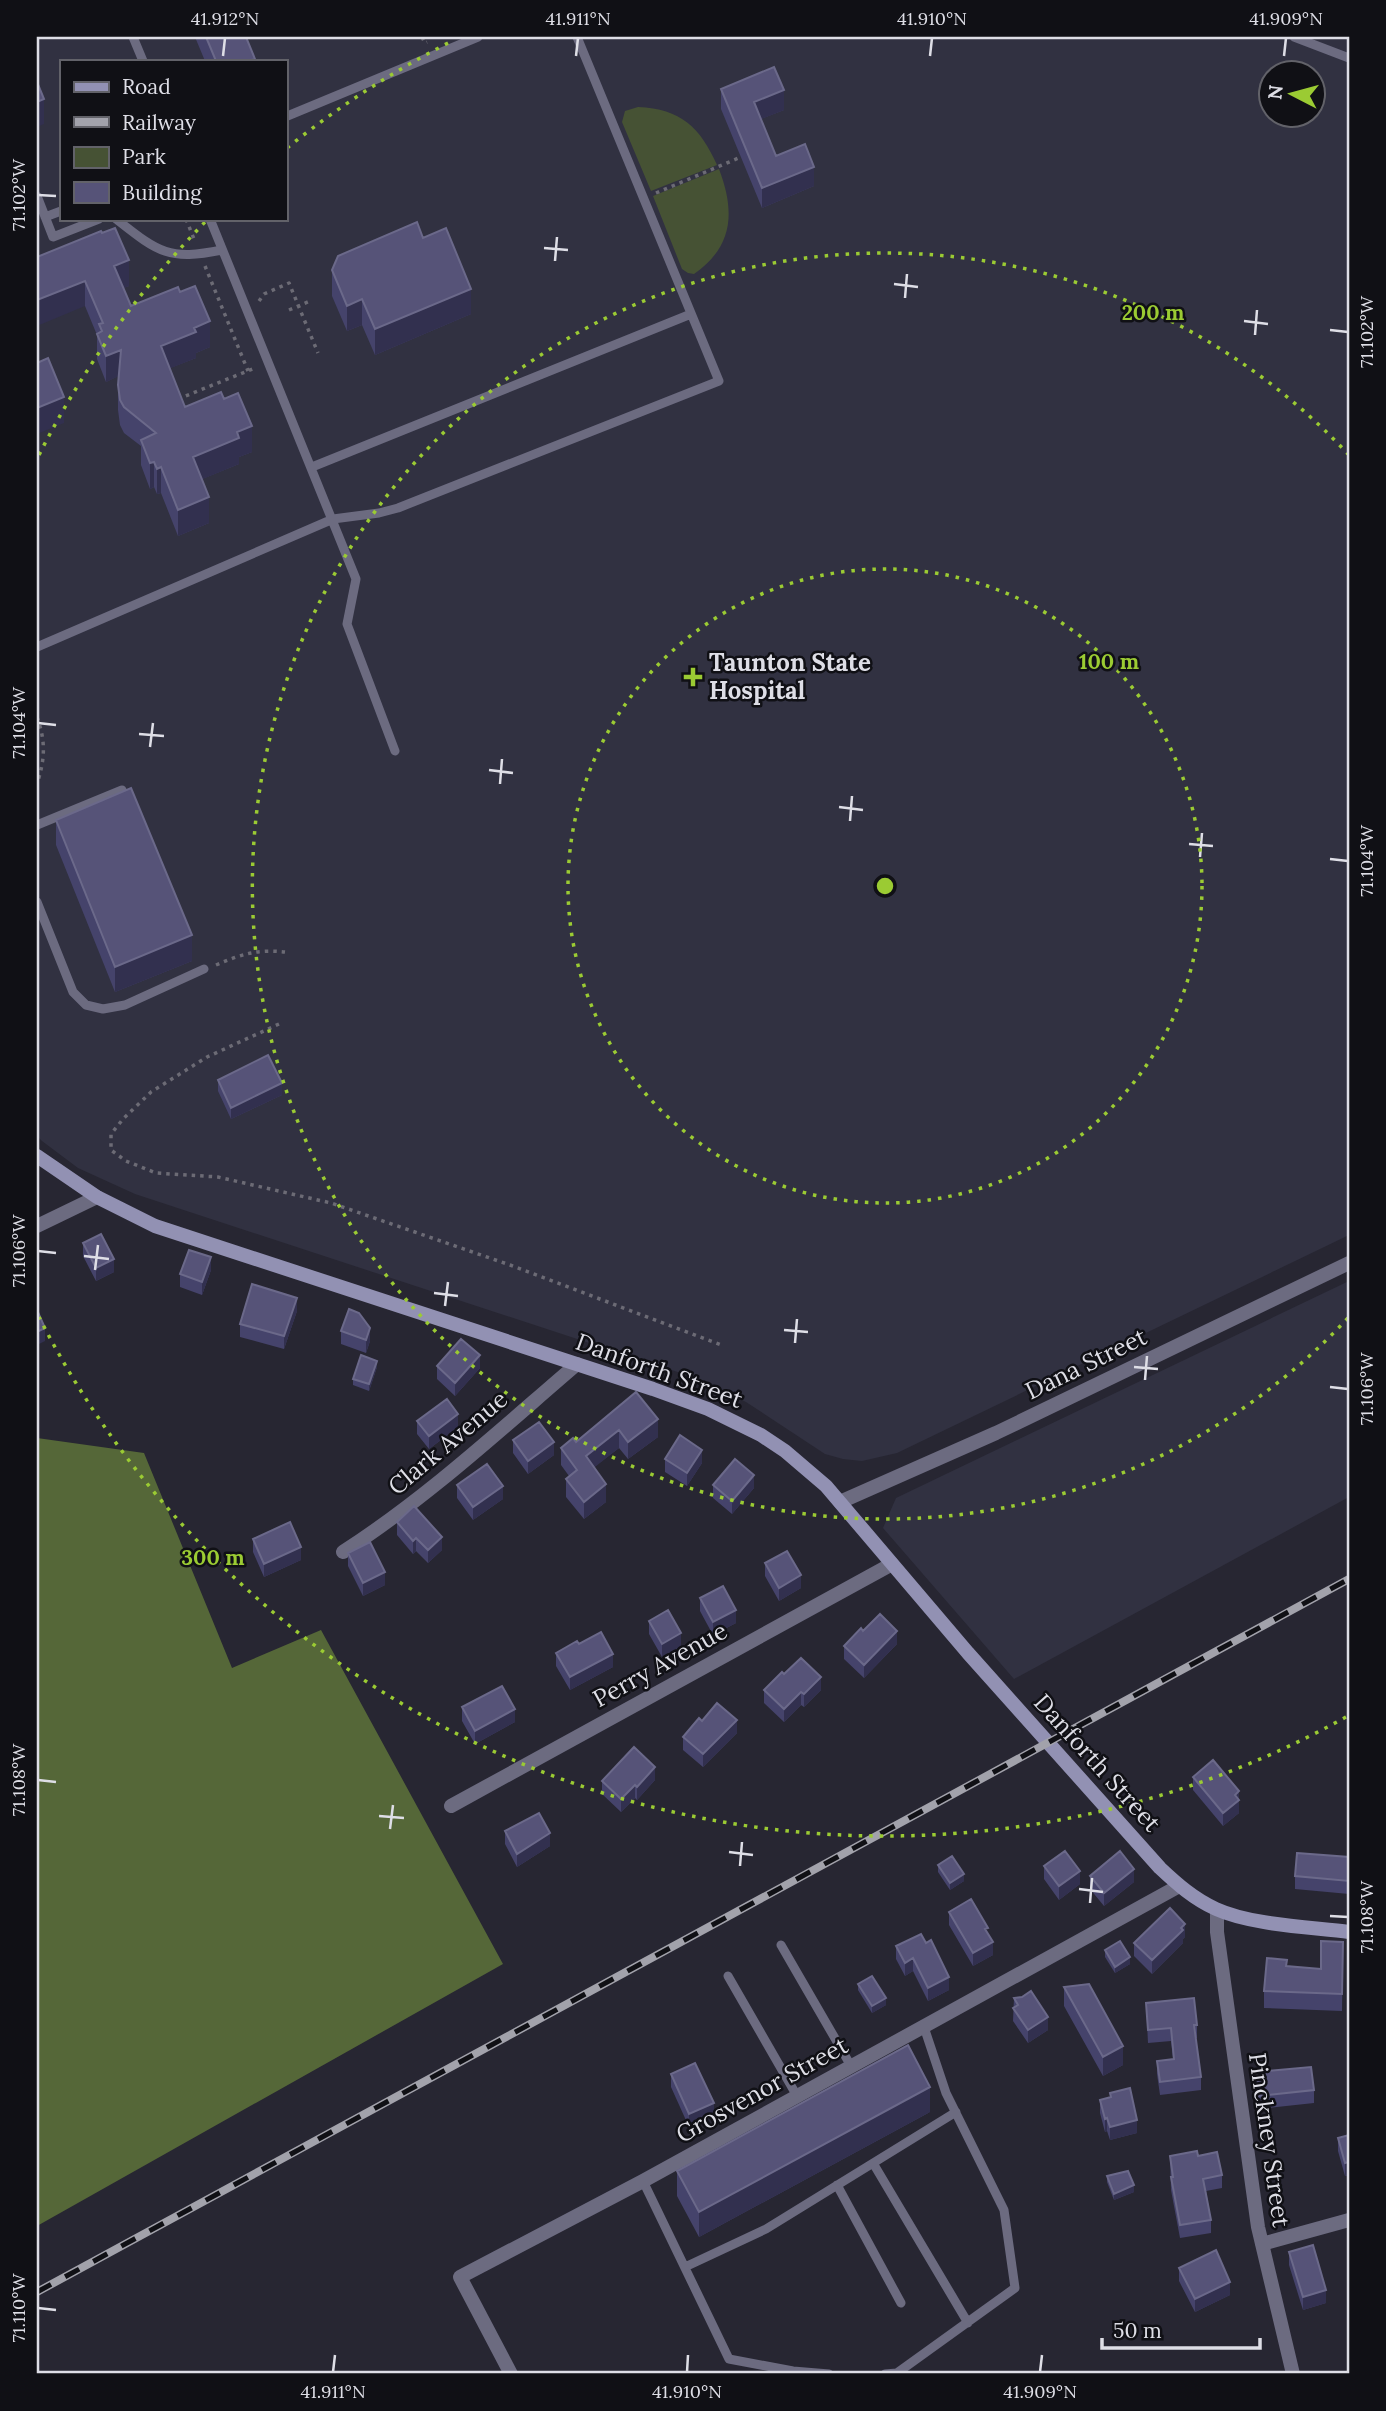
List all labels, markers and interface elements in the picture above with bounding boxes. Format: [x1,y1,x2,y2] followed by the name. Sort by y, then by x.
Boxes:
[191,7,259,30] text: 41.912°N
[545,7,611,30] text: 41.911°N
[897,7,967,30] text: 41.910°N
[1249,7,1323,30] text: 41.909°N
[60,60,287,220] legend
[1256,60,1326,130] north arrow
[122,73,171,100] text: Road
[1262,83,1288,101] text: N
[122,109,196,136] text: Railway
[122,143,166,170] text: Park
[7,158,30,231] text: 71.102°W
[122,179,202,206] text: Building
[1355,295,1378,368] text: 71.102°W
[1122,299,1184,326] text: 200 m
[709,647,871,706] place label: Taunton State Hospital
[1079,648,1139,675] text: 100 m
[683,667,703,687] marker: Taunton State Hospital
[7,686,30,759] text: 71.104°W
[1355,824,1378,897] text: 71.104°W
[873,874,897,898] centre of rings
[7,1214,30,1287] text: 71.106°W
[1020,1320,1152,1406] street label: Dana Street
[571,1326,748,1415] street label: Danforth Street
[1355,1352,1378,1425] text: 71.106°W
[382,1384,514,1502] street label: Clark Avenue
[181,1544,245,1571] text: 300 m
[587,1615,732,1714] street label: Perry Avenue
[1027,1687,1168,1839] street label: Danforth Street
[7,1743,30,1816] text: 71.108°W
[1355,1880,1378,1953] text: 71.108°W
[670,2029,854,2150] street label: Grosvenor Street
[1242,2051,1297,2230] street label: Pinckney Street
[7,2273,30,2342] text: 71.110°W
[1102,2306,1260,2350] scale bar
[1113,2317,1162,2344] text: 50 m
[300,2380,366,2403] text: 41.911°N
[652,2380,722,2403] text: 41.910°N
[1003,2380,1077,2403] text: 41.909°N

